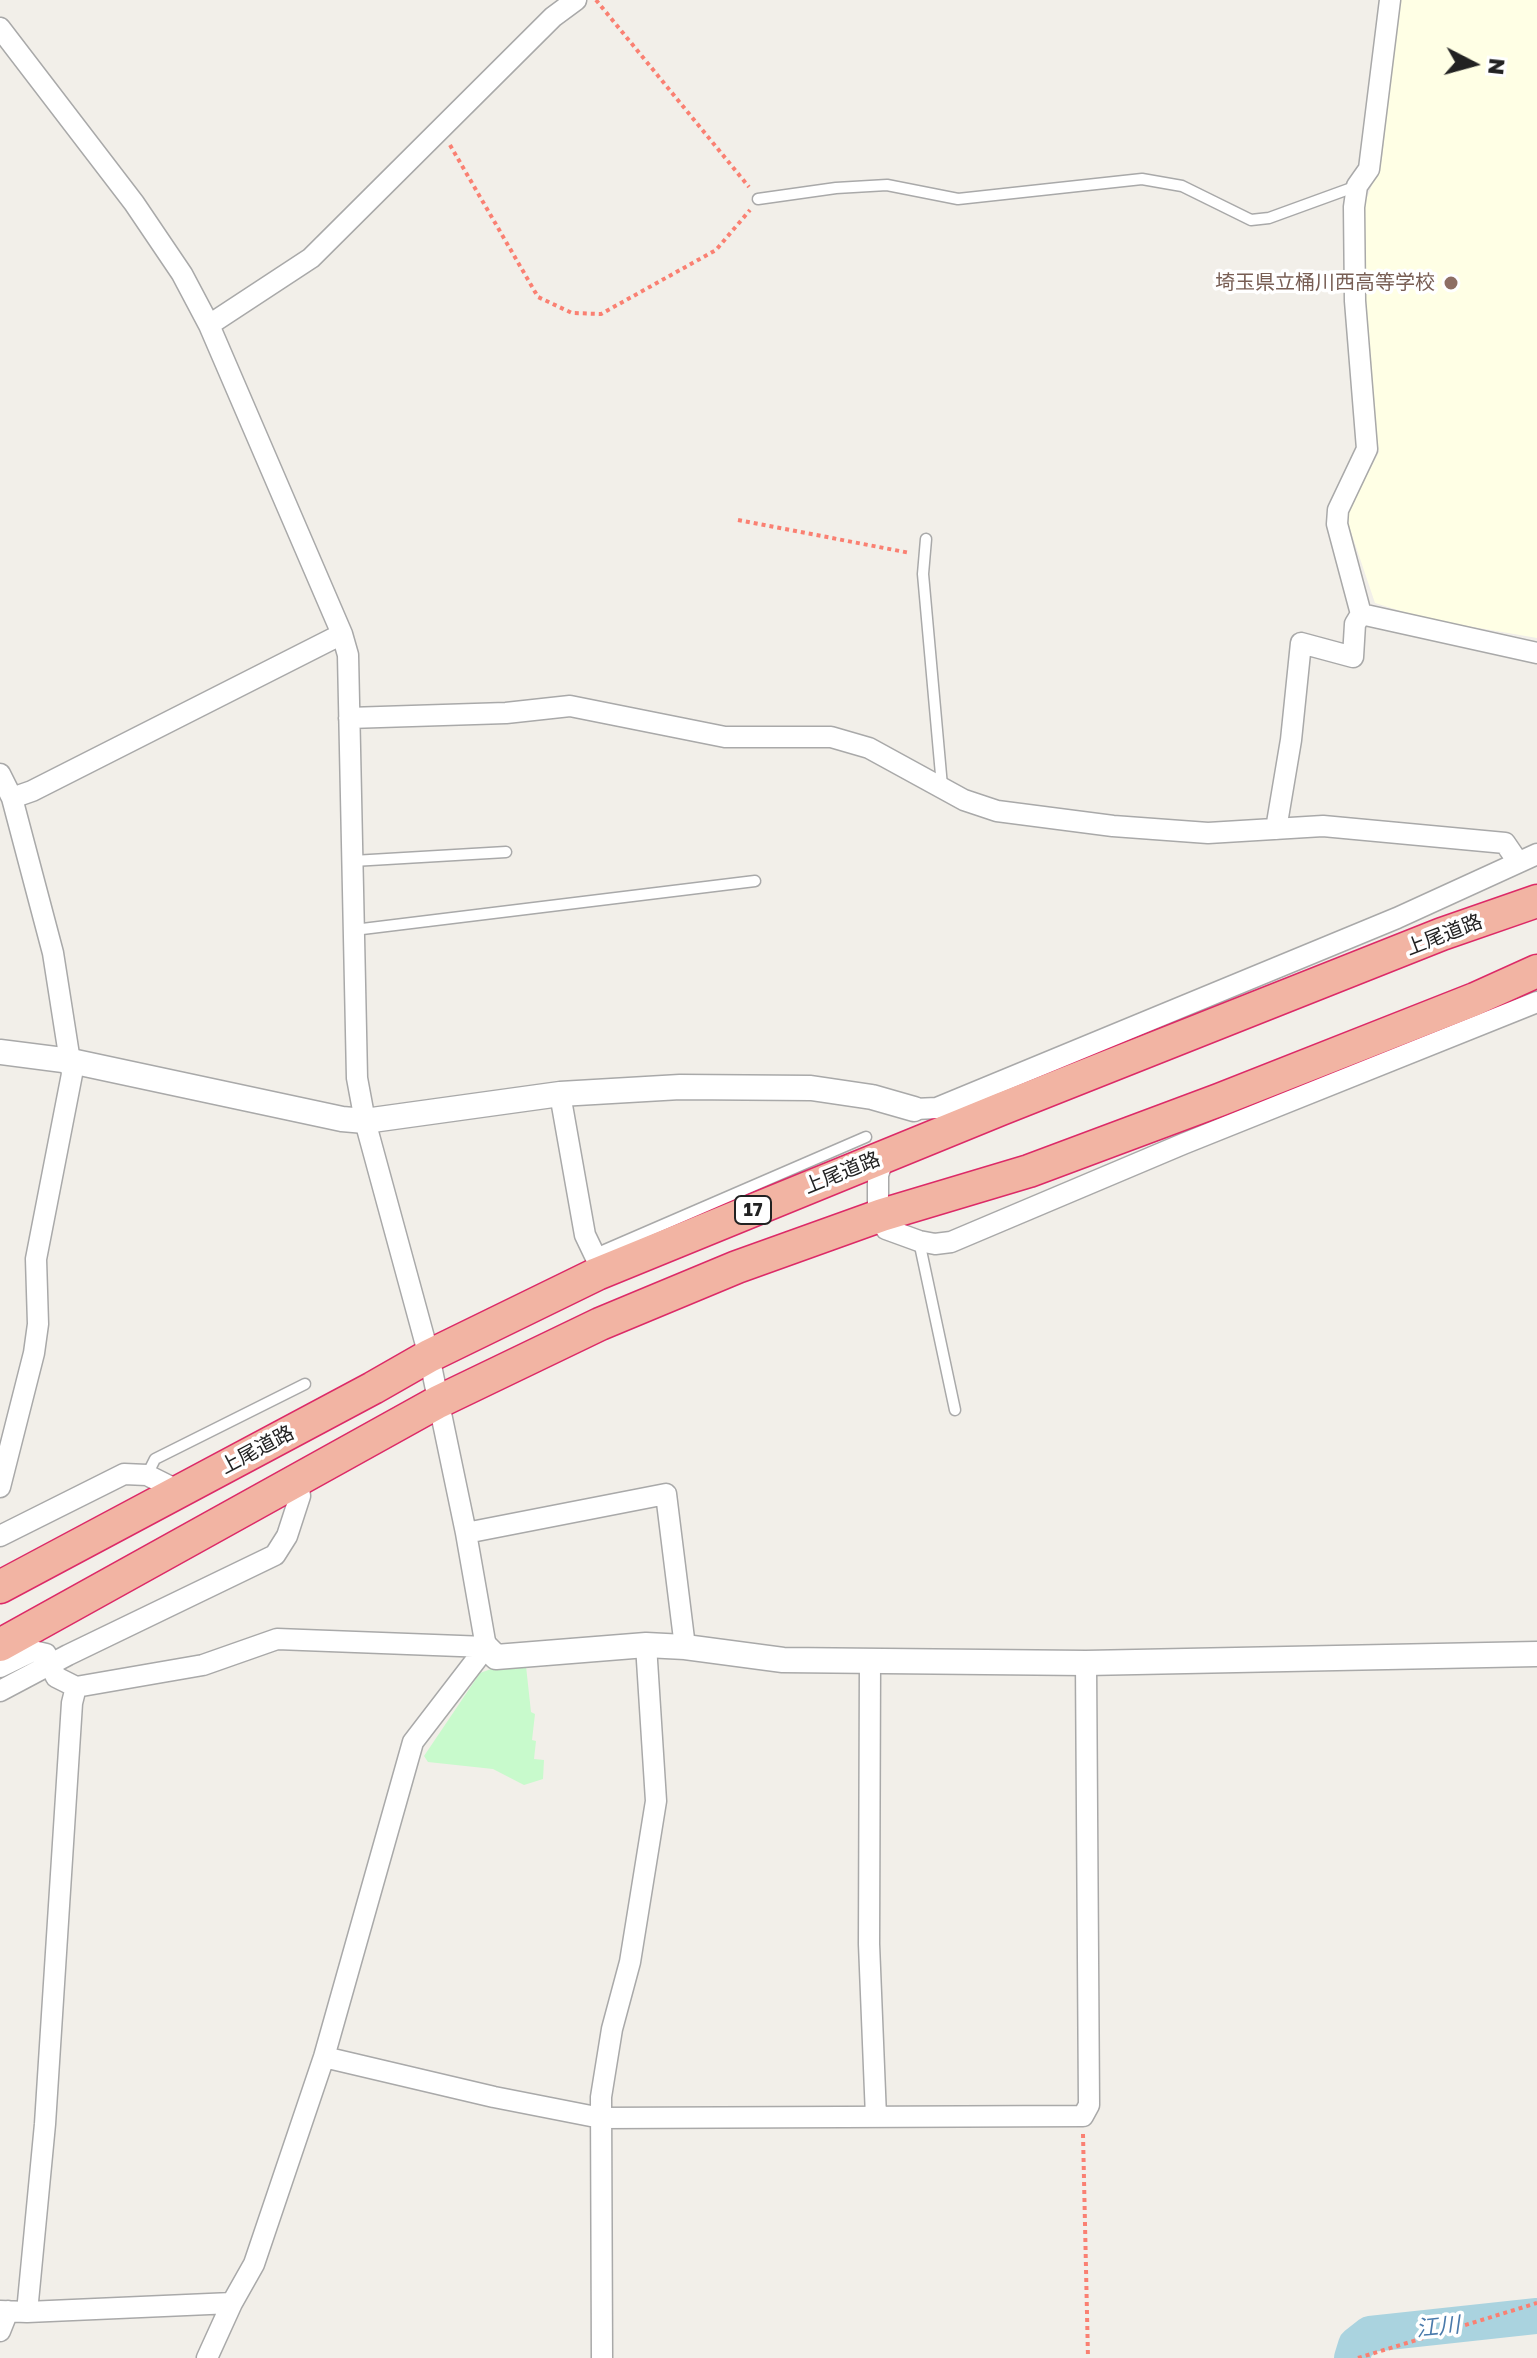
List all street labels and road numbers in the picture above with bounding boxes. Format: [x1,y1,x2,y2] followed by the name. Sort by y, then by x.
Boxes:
[1402,909,1486,961] street label: 上尾道路
[800,1147,884,1199] street label: 上尾道路
[735,1196,771,1224] road number: 17
[216,1421,298,1479] street label: 上尾道路

